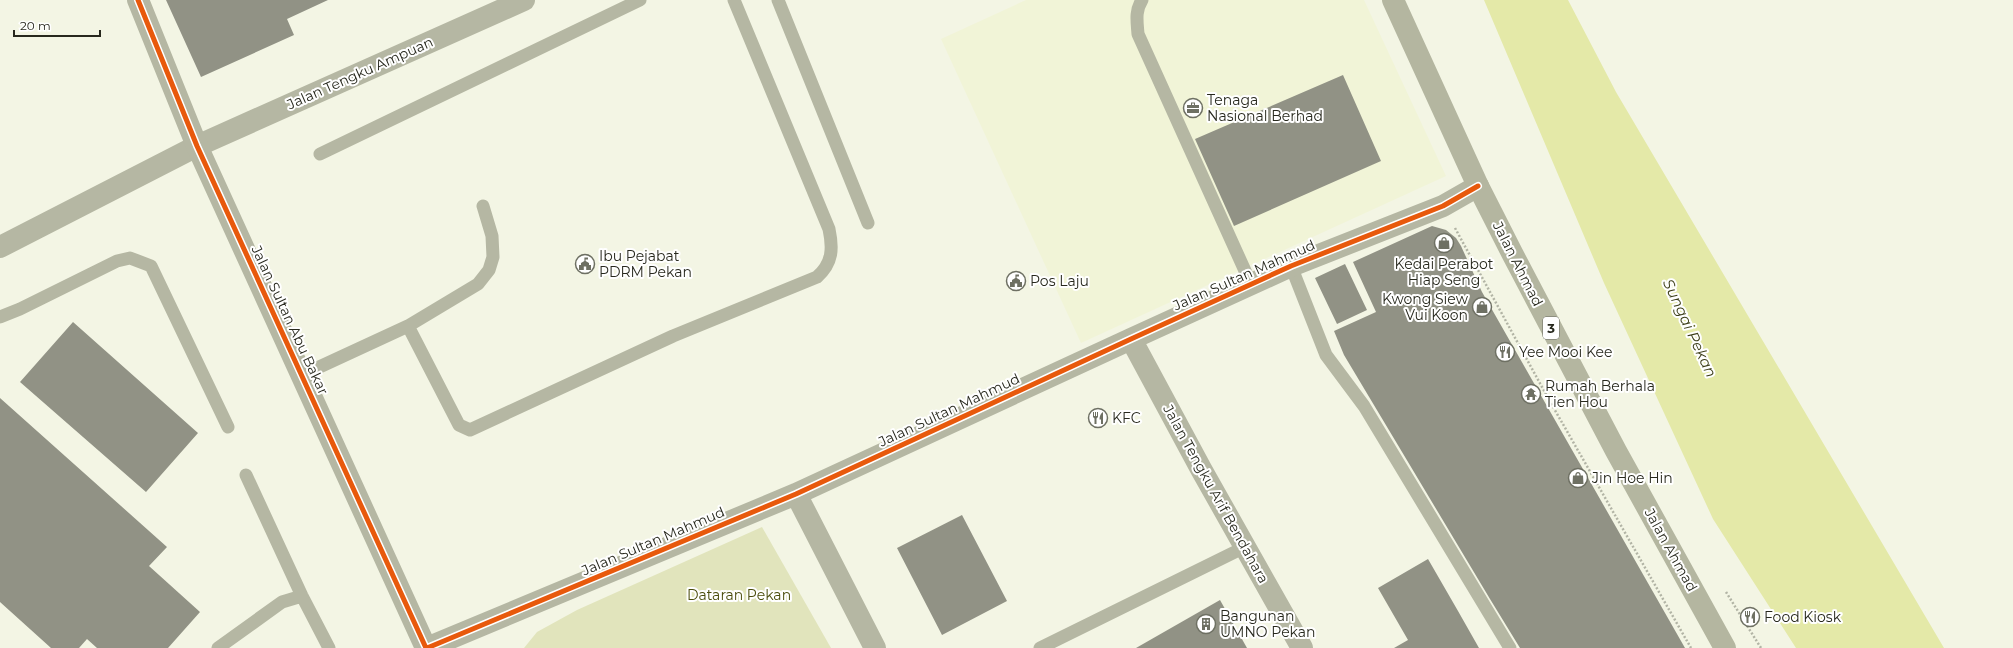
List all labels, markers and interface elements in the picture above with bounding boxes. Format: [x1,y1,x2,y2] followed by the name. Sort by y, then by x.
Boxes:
[14,12,100,38] scale bar
[20,18,51,33] text: 20 m
[283,33,436,114] street label: Jalan Tengku Ampuan
[1207,91,1323,125] place label: Tenaga Nasional Berhad
[1182,97,1204,119] office icon: Tenaga Nasional Berhad
[1489,218,1547,309] street label: Jalan Ahmad
[1433,232,1455,254] shop icon: Kedai Perabot Hiap Seng
[1169,236,1318,315] street label: Jalan Sultan Mahmud
[247,242,333,398] street label: Jalan Sultan Abu Bakar
[599,247,692,281] place label: Ibu Pejabat PDRM Pekan
[574,253,596,275] public building icon: Ibu Pejabat PDRM Pekan
[1395,255,1494,289] place label: Kedai Perabot Hiap Seng
[1005,270,1027,292] public building icon: Pos Laju
[1030,272,1089,290] place label: Pos Laju
[1659,276,1721,380] water label: Sungai Pekan
[1382,290,1469,324] place label: Kwong Siew Vui Koon
[1471,296,1493,318] shop icon: Kwong Siew Vui Koon
[1543,317,1559,339] road number: 3
[1494,341,1516,363] restaurant icon: Yee Mooi Kee
[1519,343,1613,361] place label: Yee Mooi Kee
[875,369,1022,451] street label: Jalan Sultan Mahmud
[1545,377,1655,411] place label: Rumah Berhala Tien Hou
[1520,383,1542,405] temple icon: Rumah Berhala Tien Hou
[1159,401,1273,586] street label: Jalan Tengku Arif Bendahara
[1087,407,1109,429] restaurant icon: KFC
[1112,409,1141,427] place label: KFC
[1567,467,1589,489] shop icon: Jin Hoe Hin
[1591,469,1673,487] place label: Jin Hoe Hin
[578,503,727,580] street label: Jalan Sultan Mahmud
[1640,504,1701,595] street label: Jalan Ahmad
[687,586,791,604] park label: Dataran Pekan
[1739,606,1761,628] restaurant icon: Food Kiosk
[1220,607,1316,641] place label: Bangunan UMNO Pekan
[1764,608,1842,626] place label: Food Kiosk
[1195,613,1217,635] building icon: Bangunan UMNO Pekan

